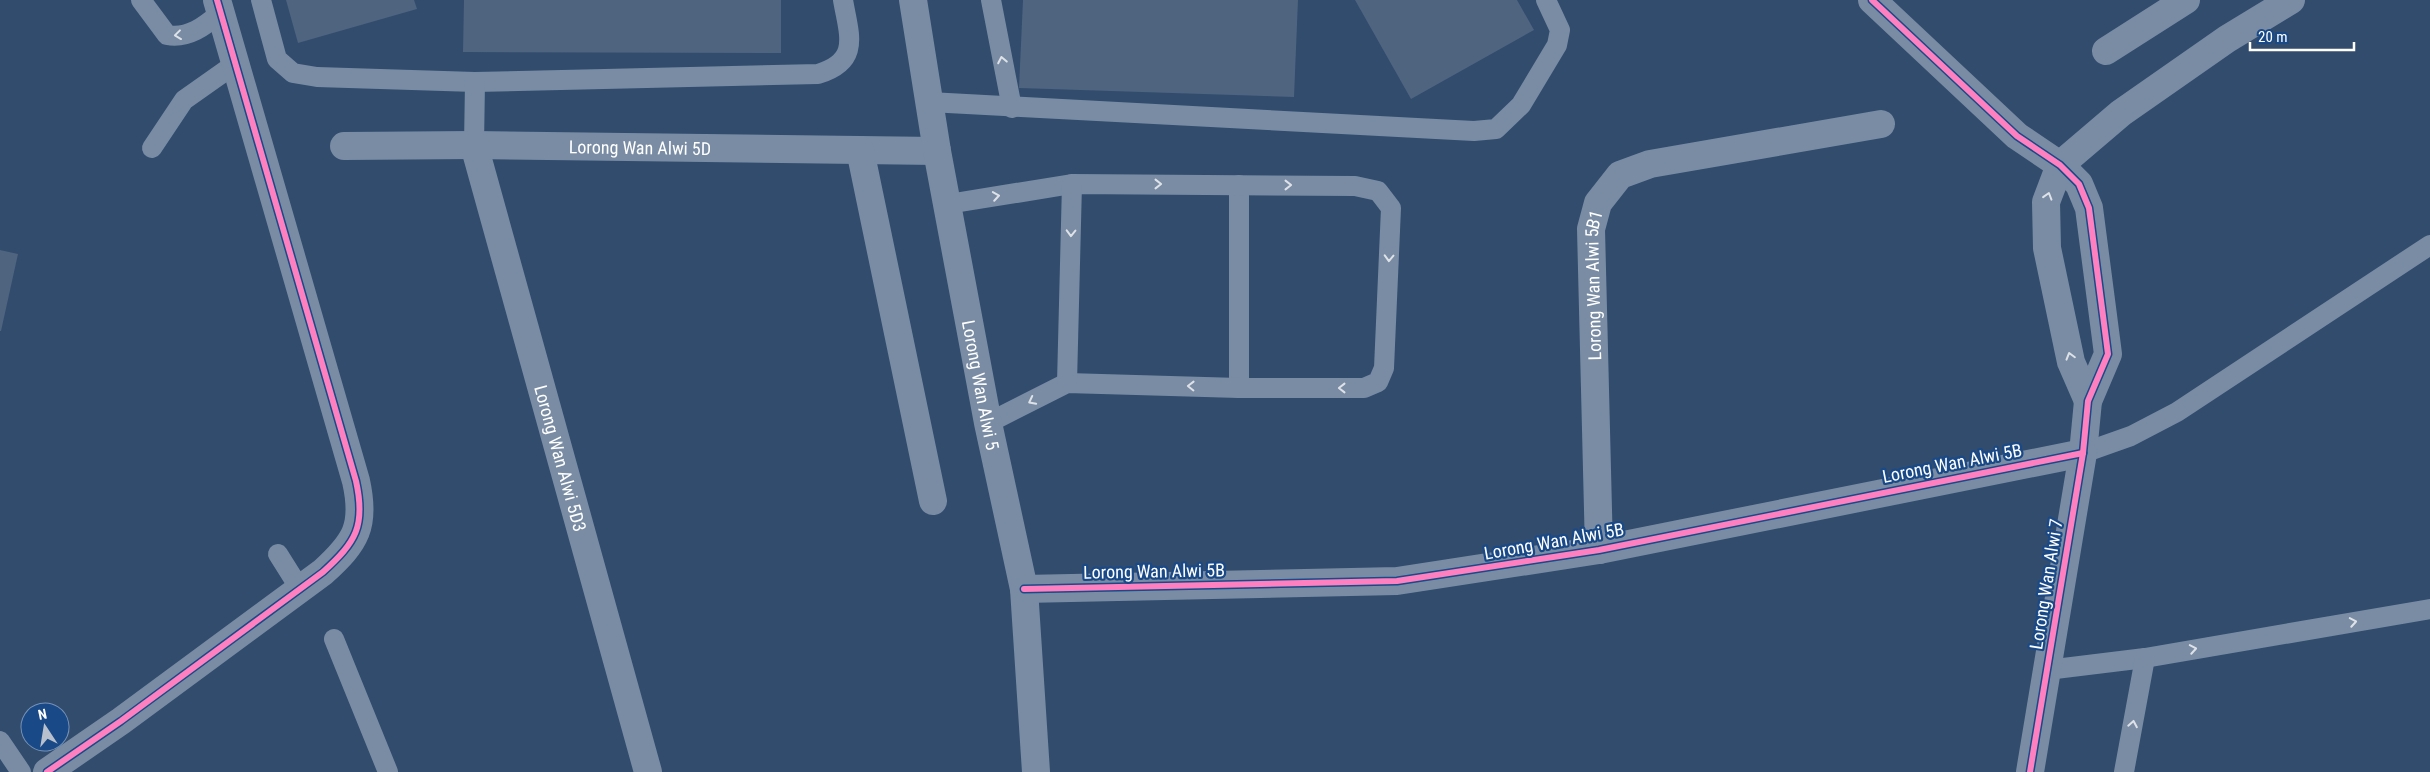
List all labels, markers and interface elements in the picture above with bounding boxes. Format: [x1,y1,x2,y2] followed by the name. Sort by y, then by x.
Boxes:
[2250,20,2354,52] scale bar
[2258,28,2288,46] text: 20 m
[174,29,183,39] one-way arrow
[998,56,1008,64] one-way arrow
[569,136,711,159] street label: Lorong Wan Alwi 5D
[1154,179,1162,189] one-way arrow
[1284,180,1292,190] one-way arrow
[993,191,1001,202] one-way arrow
[2043,193,2053,201] one-way arrow
[1580,208,1606,361] street label: Lorong Wan Alwi 5B1
[1065,229,1076,237] one-way arrow
[1383,255,1394,263] one-way arrow
[958,318,1004,452] street label: Lorong Wan Alwi 5
[2065,352,2075,360] one-way arrow
[1186,381,1194,392] one-way arrow
[531,383,591,534] street label: Lorong Wan Alwi 5D3
[1337,383,1345,393] one-way arrow
[1029,395,1038,405] one-way arrow
[1880,439,2024,487] street label: Lorong Wan Alwi 5B
[2025,517,2067,651] street label: Lorong Wan Alwi 7
[1482,518,1626,564] street label: Lorong Wan Alwi 5B
[1083,559,1225,583] street label: Lorong Wan Alwi 5B
[2349,617,2358,627] one-way arrow
[2189,645,2198,655] one-way arrow
[20,702,70,752] north arrow
[36,706,48,723] text: N
[2127,720,2137,728] one-way arrow

